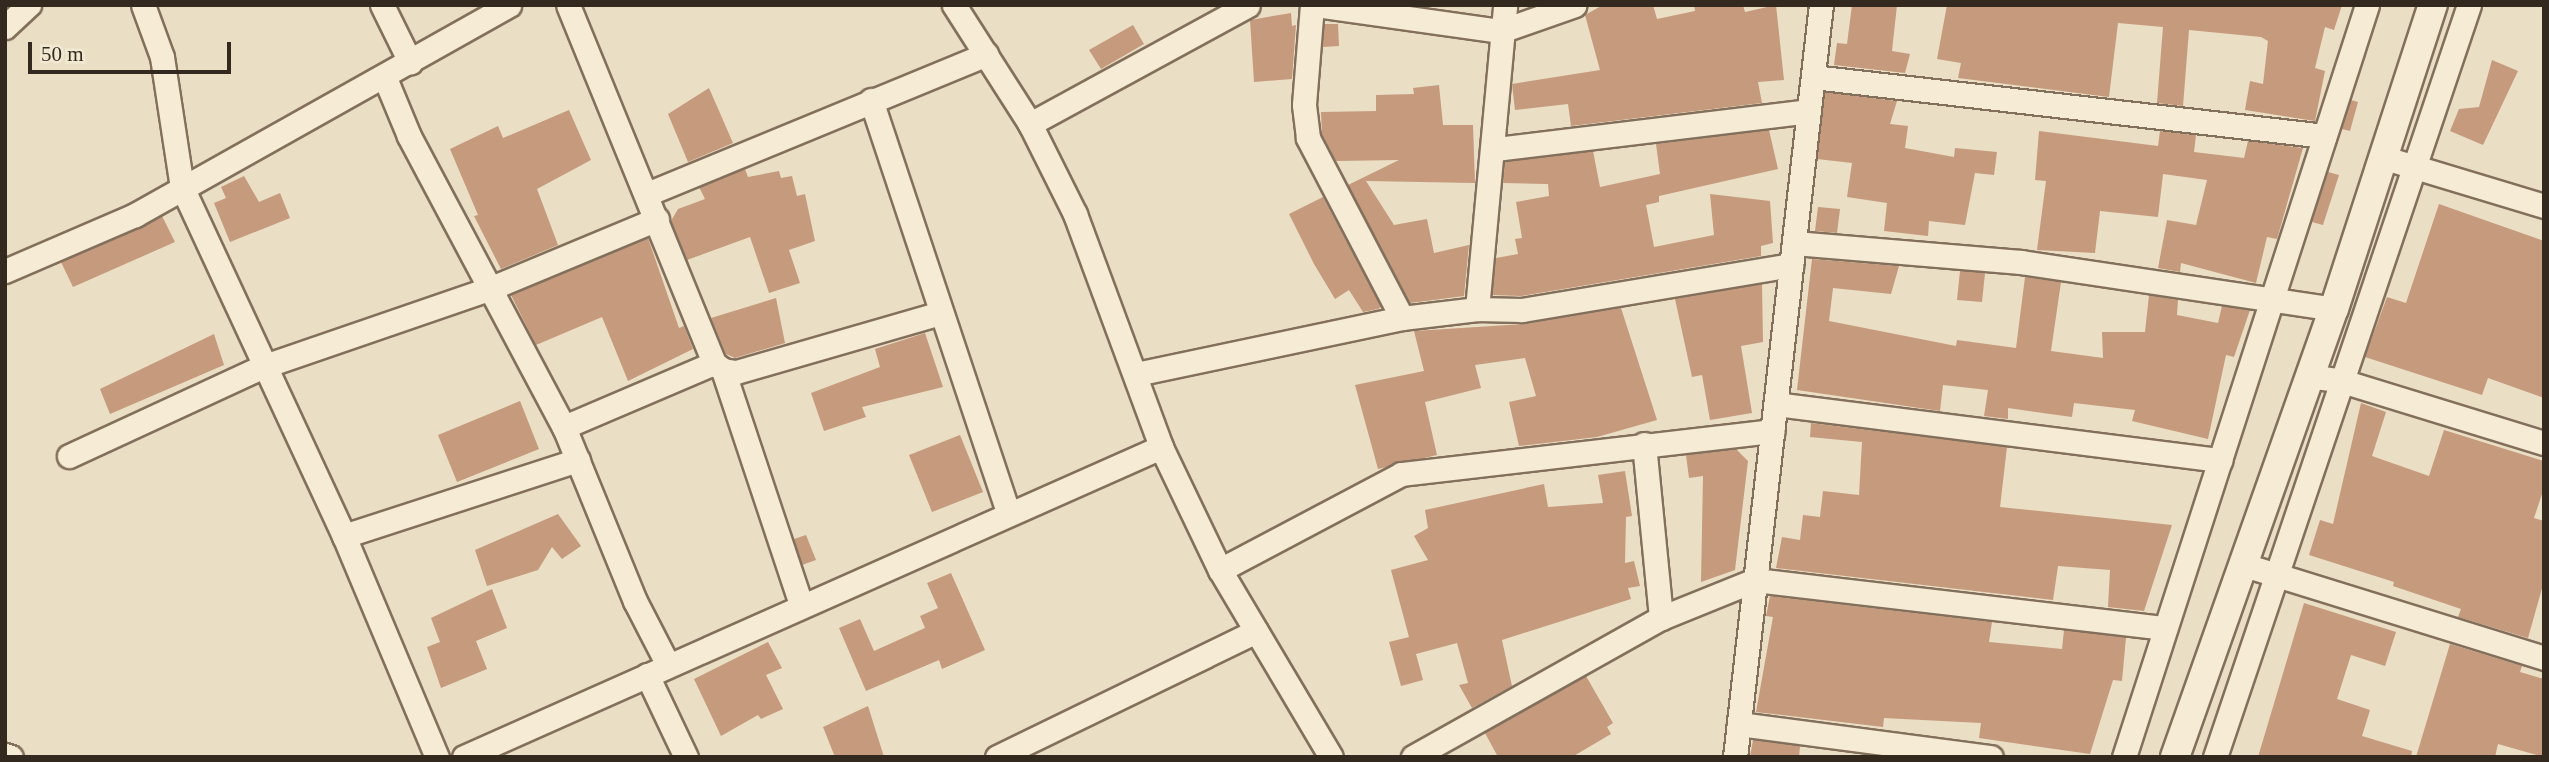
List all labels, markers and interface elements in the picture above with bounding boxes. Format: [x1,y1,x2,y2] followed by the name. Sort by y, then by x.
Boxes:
[32,28,234,72] scale bar
[41,42,84,66] text: 50 m

